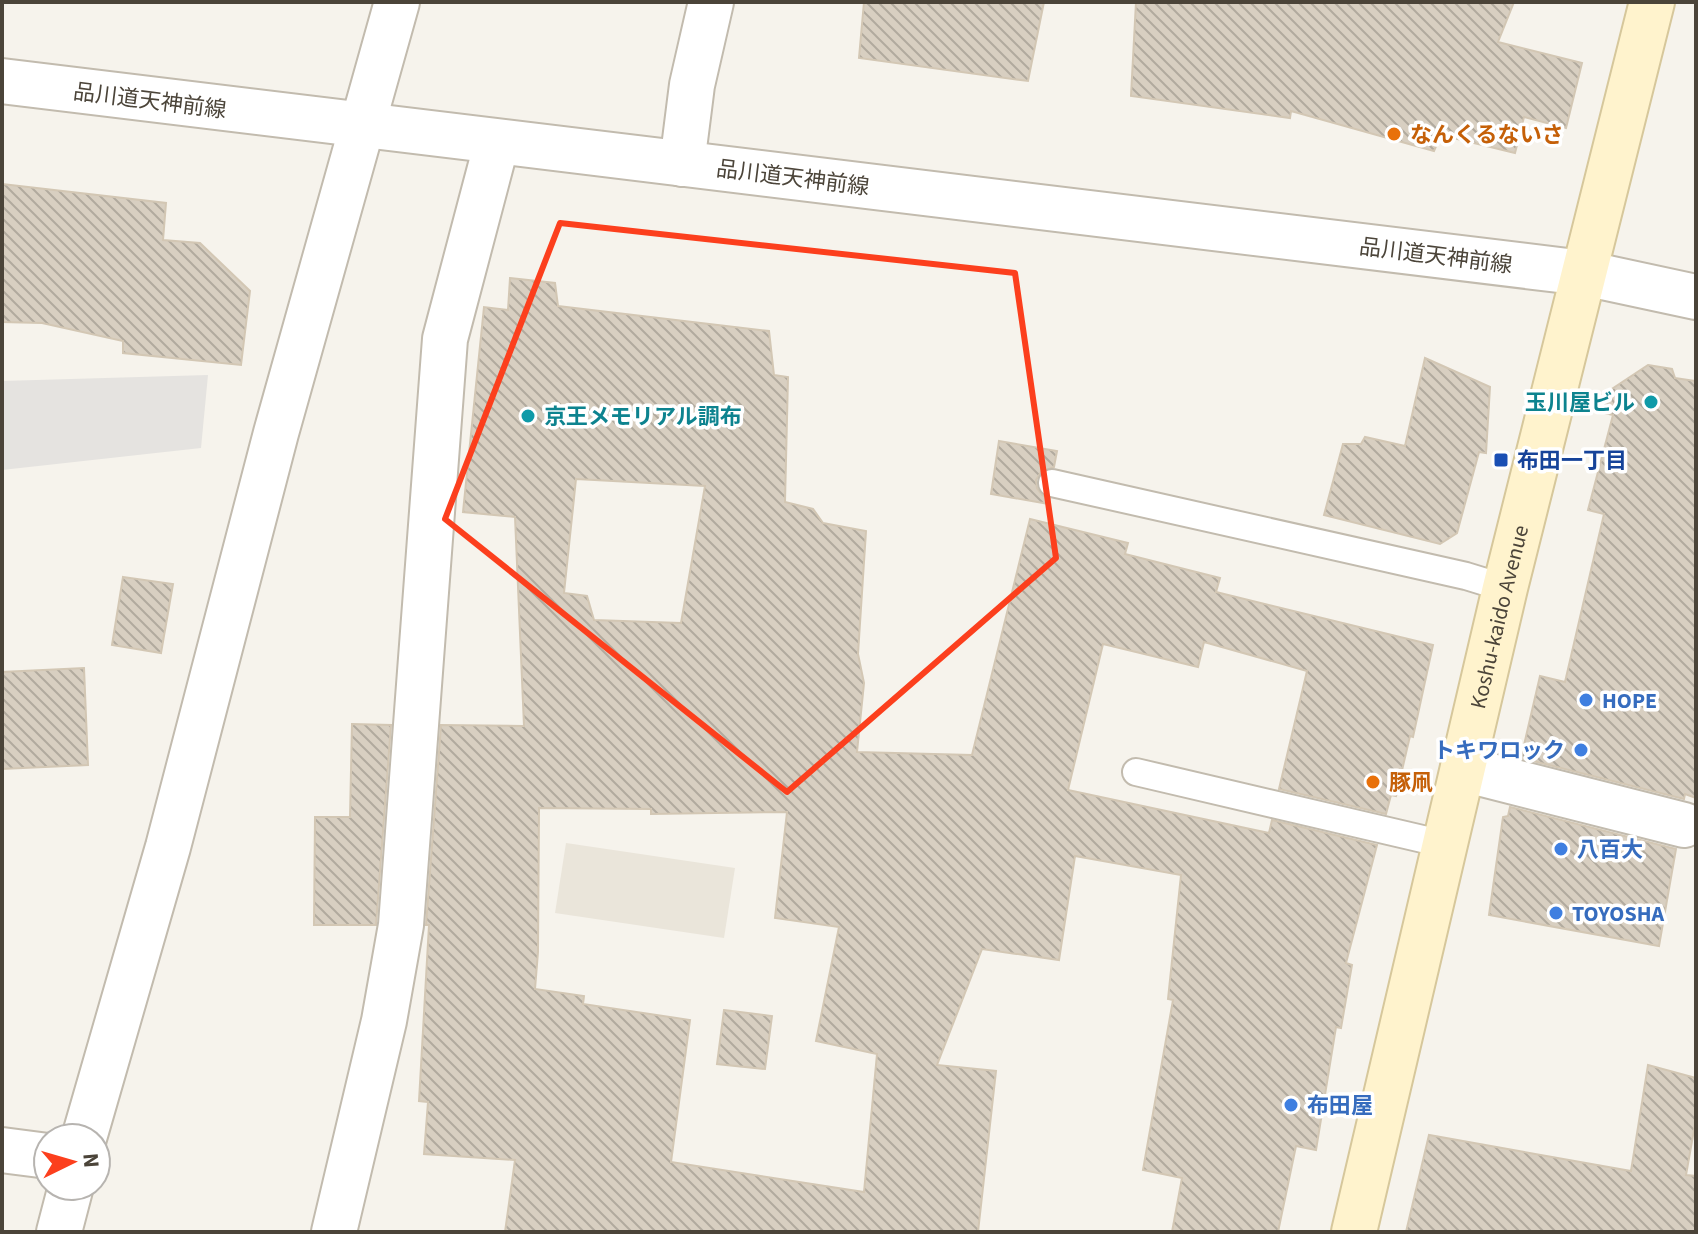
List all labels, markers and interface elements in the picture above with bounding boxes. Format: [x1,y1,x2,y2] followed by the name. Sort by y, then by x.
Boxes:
[71,76,228,126] street label: 品川道天神前線
[1410,119,1564,151] place label: なんくるないさ
[1385,125,1403,143] marker: なんくるないさ
[714,153,871,203] street label: 品川道天神前線
[1357,231,1514,281] street label: 品川道天神前線
[1525,387,1635,419] place label: 玉川屋ビル
[1642,393,1660,411] marker: 玉川屋ビル
[544,401,742,433] place label: 京王メモリアル調布
[519,407,537,425] marker: 京王メモリアル調布
[1517,445,1627,477] place label: 布田一丁目
[1492,451,1510,469] marker: 布田一丁目
[1462,522,1537,712] street label: Koshu-kaido Avenue
[1602,685,1657,717] place label: HOPE
[1577,691,1595,709] marker: HOPE
[1433,735,1565,767] place label: トキワロック
[1572,741,1590,759] marker: トキワロック
[1389,767,1433,799] place label: 豚凧
[1364,773,1382,791] marker: 豚凧
[1577,834,1643,866] place label: 八百大
[1552,840,1570,858] marker: 八百大
[1572,898,1664,930] place label: TOYOSHA
[1547,904,1565,922] marker: TOYOSHA
[1307,1090,1373,1122] place label: 布田屋
[1282,1096,1300,1114] marker: 布田屋
[32,1122,112,1202] north arrow
[74,1152,108,1169] text: N

